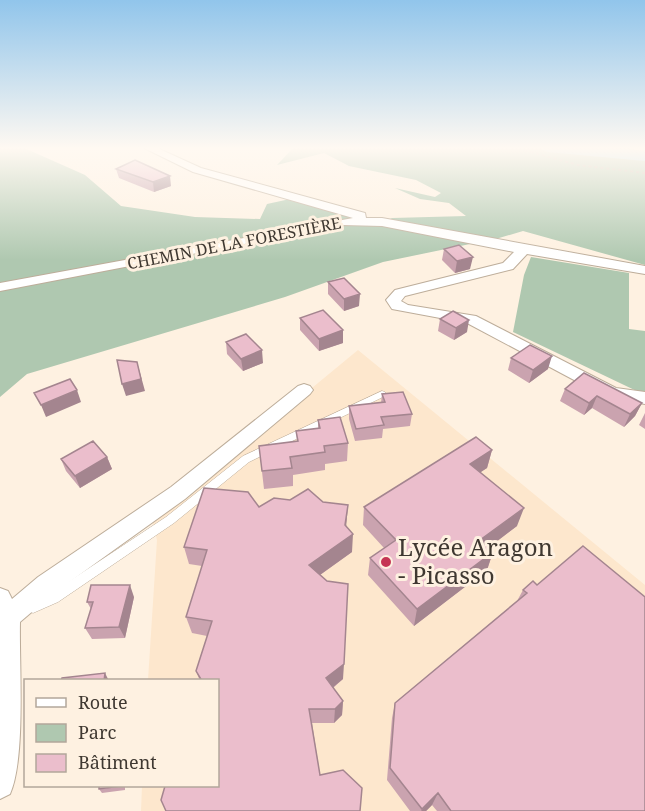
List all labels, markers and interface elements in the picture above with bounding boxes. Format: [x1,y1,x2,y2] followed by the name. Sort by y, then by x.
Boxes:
[125,211,343,275] street label: CHEMIN DE LA FORESTIÈRE
[398,530,553,591] place label: Lycée Aragon - Picasso
[379,555,393,569] marker: Lycée Aragon - Picasso
[24,679,219,787] legend
[78,690,128,714] text: Route
[78,720,116,744] text: Parc
[78,750,157,774] text: Bâtiment

